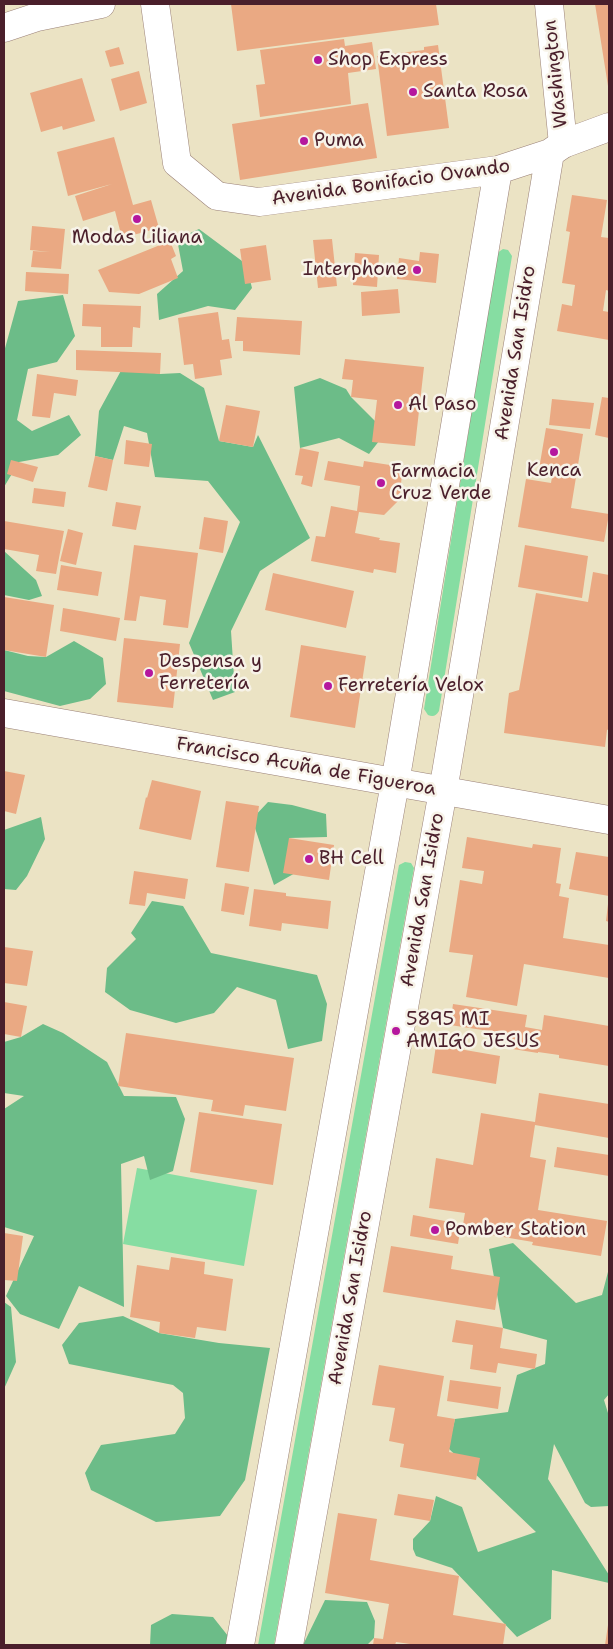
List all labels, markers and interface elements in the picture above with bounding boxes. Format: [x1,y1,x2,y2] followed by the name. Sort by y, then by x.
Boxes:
[539,19,573,129] street label: Washington
[328,49,448,71] place label: Shop Express
[312,54,324,66] marker: Shop Express
[423,81,527,103] place label: Santa Rosa
[407,86,419,98] marker: Santa Rosa
[314,130,364,152] place label: Puma
[298,135,310,147] marker: Puma
[271,155,511,211] street label: Avenida Bonifacio Ovando
[131,213,143,225] marker: Modas Liliana
[72,227,202,249] place label: Modas Liliana
[303,259,407,281] place label: Interphone
[411,264,423,276] marker: Interphone
[491,264,541,442] street label: Avenida San Isidro
[408,394,476,416] place label: Al Paso
[392,399,404,411] marker: Al Paso
[548,446,560,458] marker: Kenca
[527,460,581,482] place label: Kenca
[391,461,491,505] place label: Farmacia Cruz Verde
[375,477,387,489] marker: Farmacia Cruz Verde
[159,651,262,695] place label: Despensa y Ferretería
[143,667,155,679] marker: Despensa y Ferretería
[338,675,484,697] place label: Ferretería Velox
[322,680,334,692] marker: Ferretería Velox
[174,733,438,801] street label: Francisco Acuña de Figueroa
[396,811,450,989] street label: Avenida San Isidro
[319,848,384,870] place label: BH Cell
[303,853,315,865] marker: BH Cell
[406,1009,539,1053] place label: 5895 MI AMIGO JESUS
[390,1025,402,1037] marker: 5895 MI AMIGO JESUS
[324,1209,378,1387] street label: Avenida San Isidro
[445,1219,586,1241] place label: Pomber Station
[429,1224,441,1236] marker: Pomber Station

